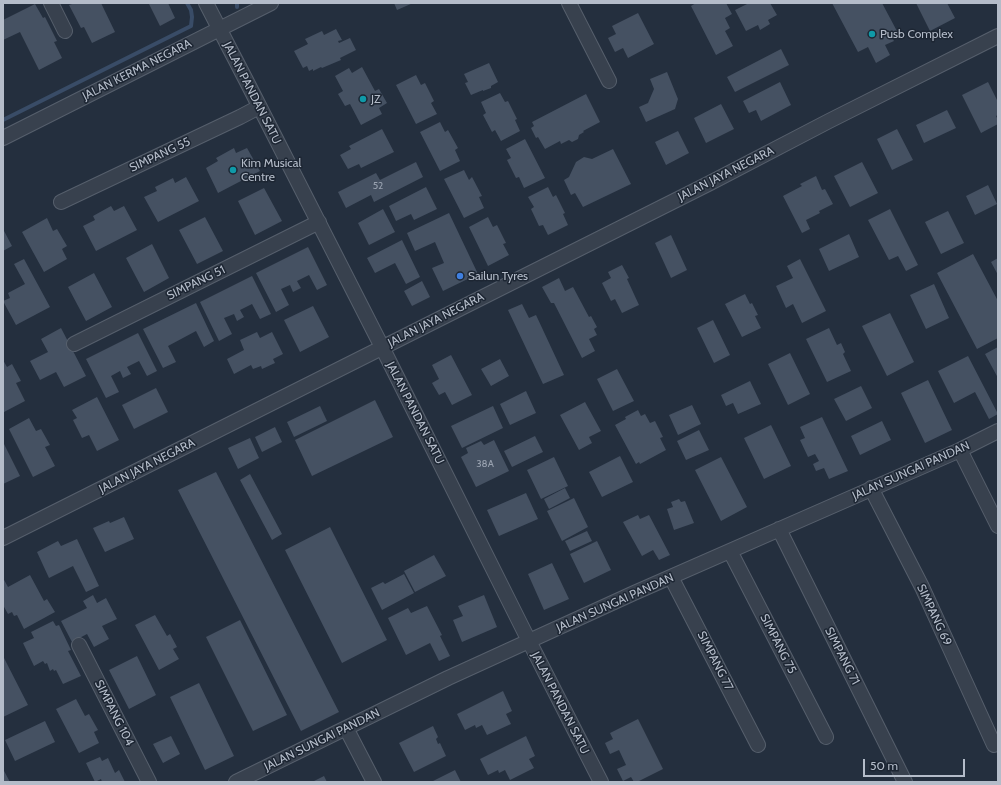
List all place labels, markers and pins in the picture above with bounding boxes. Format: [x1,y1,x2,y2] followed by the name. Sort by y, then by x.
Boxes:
[880,27,953,41] place label: Pusb Complex
[867,29,877,39] marker: Pusb Complex
[371,92,381,106] place label: JZ
[358,94,368,104] marker: JZ
[241,156,301,184] place label: Kim Musical Centre
[228,165,238,175] marker: Kim Musical Centre
[468,269,528,283] place label: Sailun Tyres
[455,271,465,281] marker: Sailun Tyres

